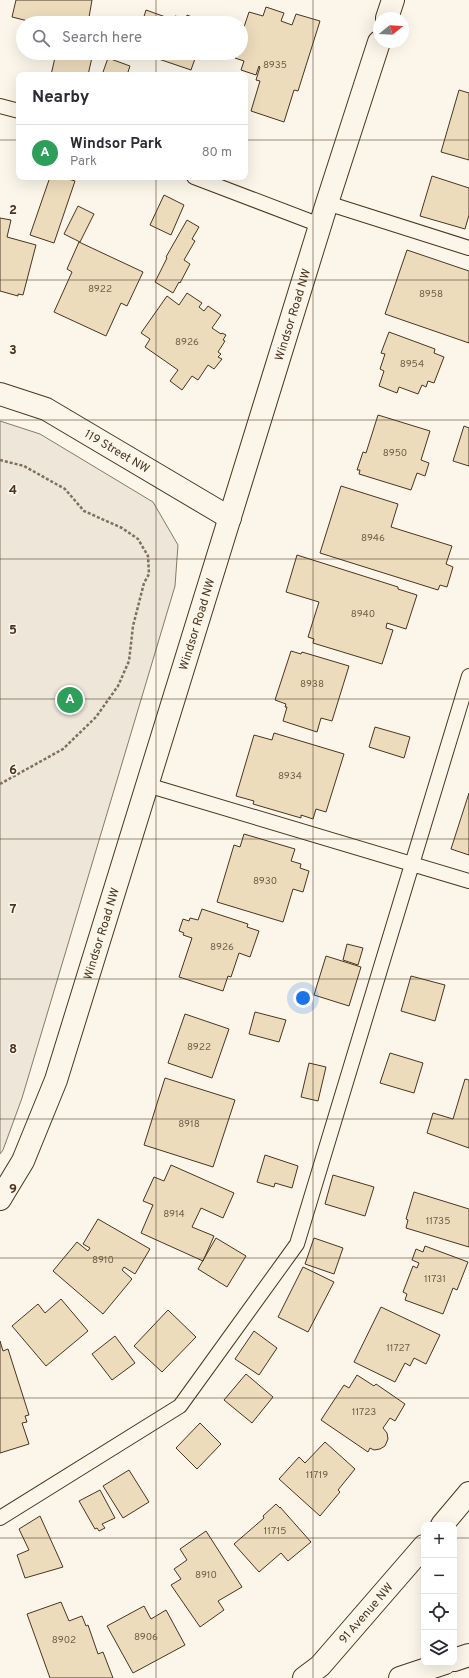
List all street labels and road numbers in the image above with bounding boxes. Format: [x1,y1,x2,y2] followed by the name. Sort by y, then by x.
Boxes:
[272,267,315,363] street label: Windsor Road NW
[81,426,152,478] street label: 119 Street NW
[176,576,220,672] street label: Windsor Road NW
[80,886,124,982] street label: Windsor Road NW
[336,1580,397,1648] street label: 91 Avenue NW

